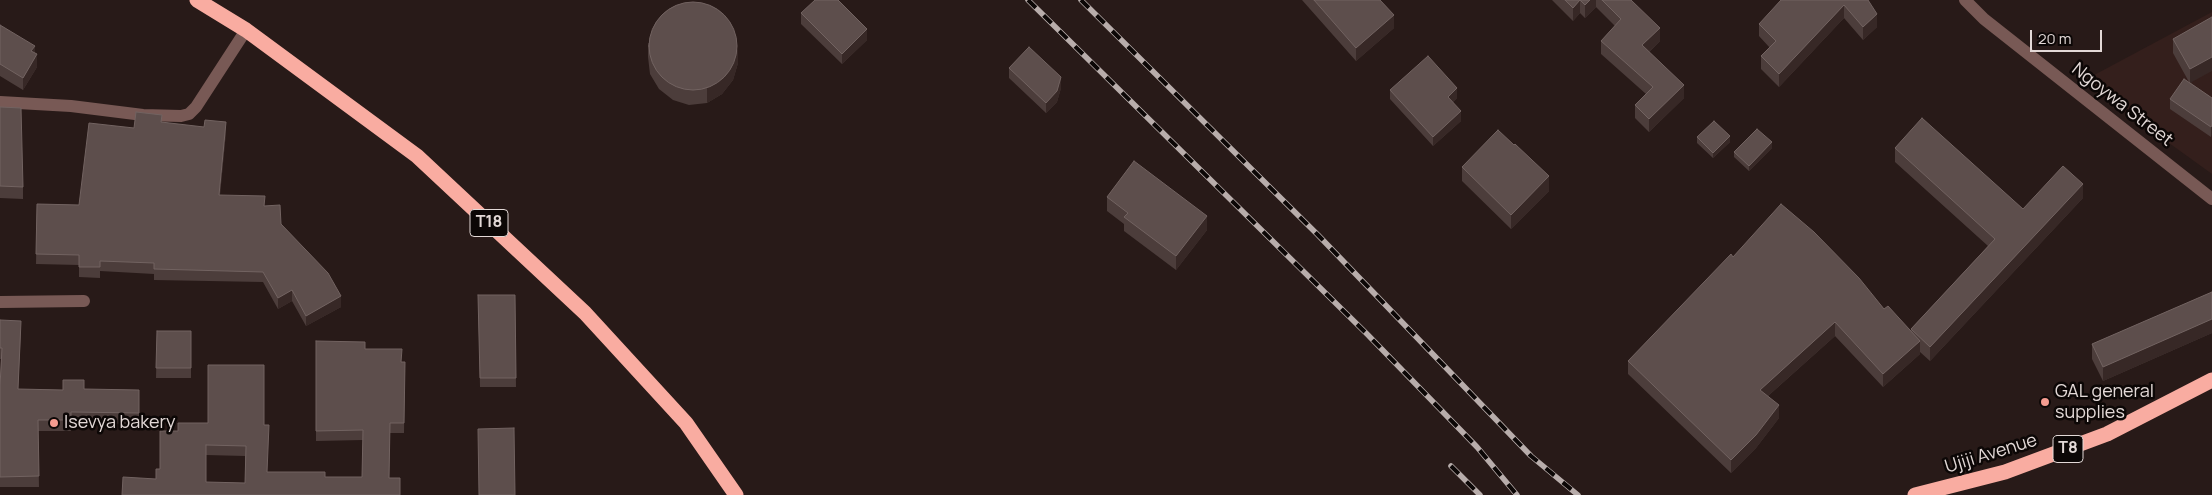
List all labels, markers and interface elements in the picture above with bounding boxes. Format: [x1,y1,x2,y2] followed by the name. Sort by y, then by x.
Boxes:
[2032,20,2104,52] scale bar
[2038,28,2071,49] text: 20 m
[2067,59,2177,151] street label: Ngoywa Street
[470,210,508,237] road number: T18
[2055,381,2154,424] place label: GAL general supplies
[2039,396,2051,408] marker: GAL general supplies
[64,412,175,434] place label: Isevya bakery
[48,417,60,429] marker: Isevya bakery
[1942,430,2040,478] street label: Ujiji Avenue
[2053,436,2083,462] road number: T8

